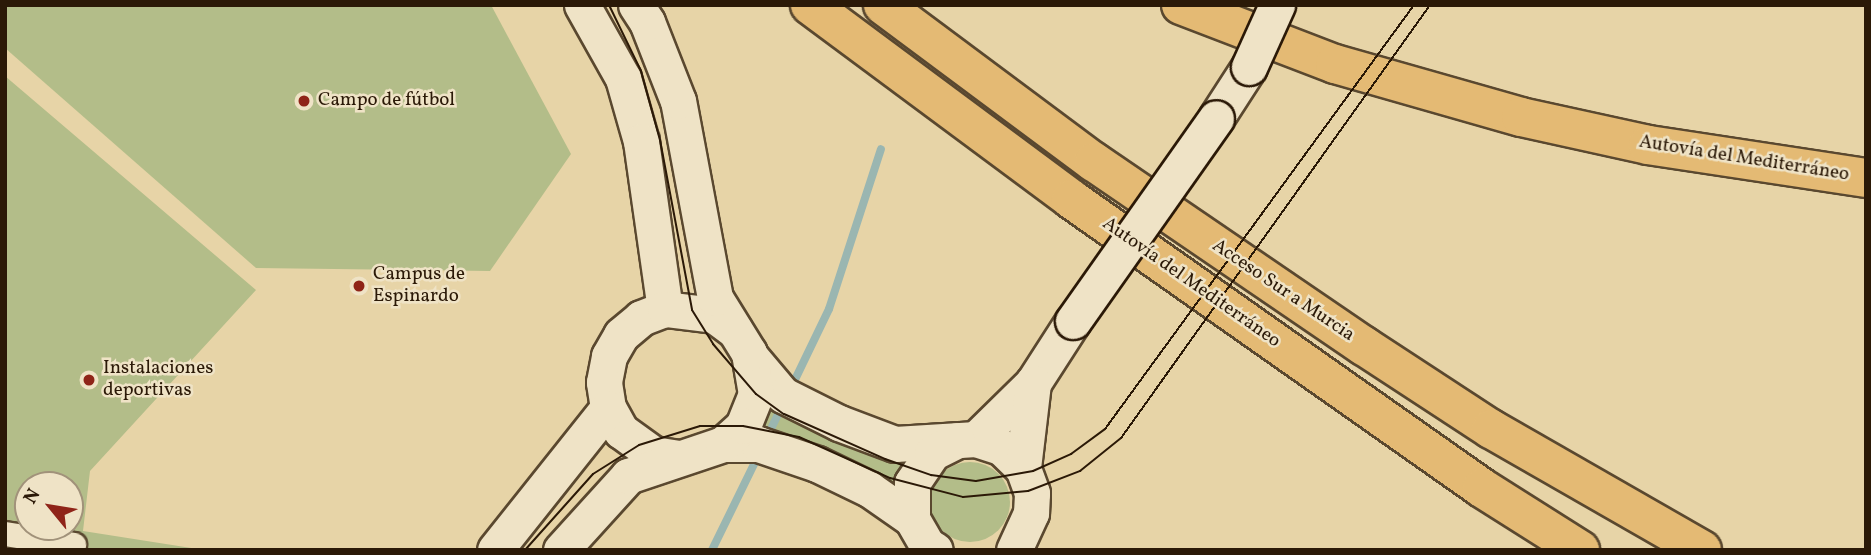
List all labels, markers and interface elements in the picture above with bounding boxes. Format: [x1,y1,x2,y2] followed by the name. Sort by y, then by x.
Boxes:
[318,90,455,112] place label: Campo de fútbol
[296,93,312,109] marker: Campo de fútbol
[1637,131,1851,187] street label: Autovía del Mediterráneo
[1097,213,1285,353] street label: Autovía del Mediterráneo
[1207,235,1359,347] street label: Acceso Sur a Murcia
[373,264,465,308] place label: Campus de Espinardo
[351,278,367,294] marker: Campus de Espinardo
[103,358,213,402] place label: Instalaciones deportivas
[81,372,97,388] marker: Instalaciones deportivas
[14,471,84,541] north arrow
[18,484,47,509] text: N

